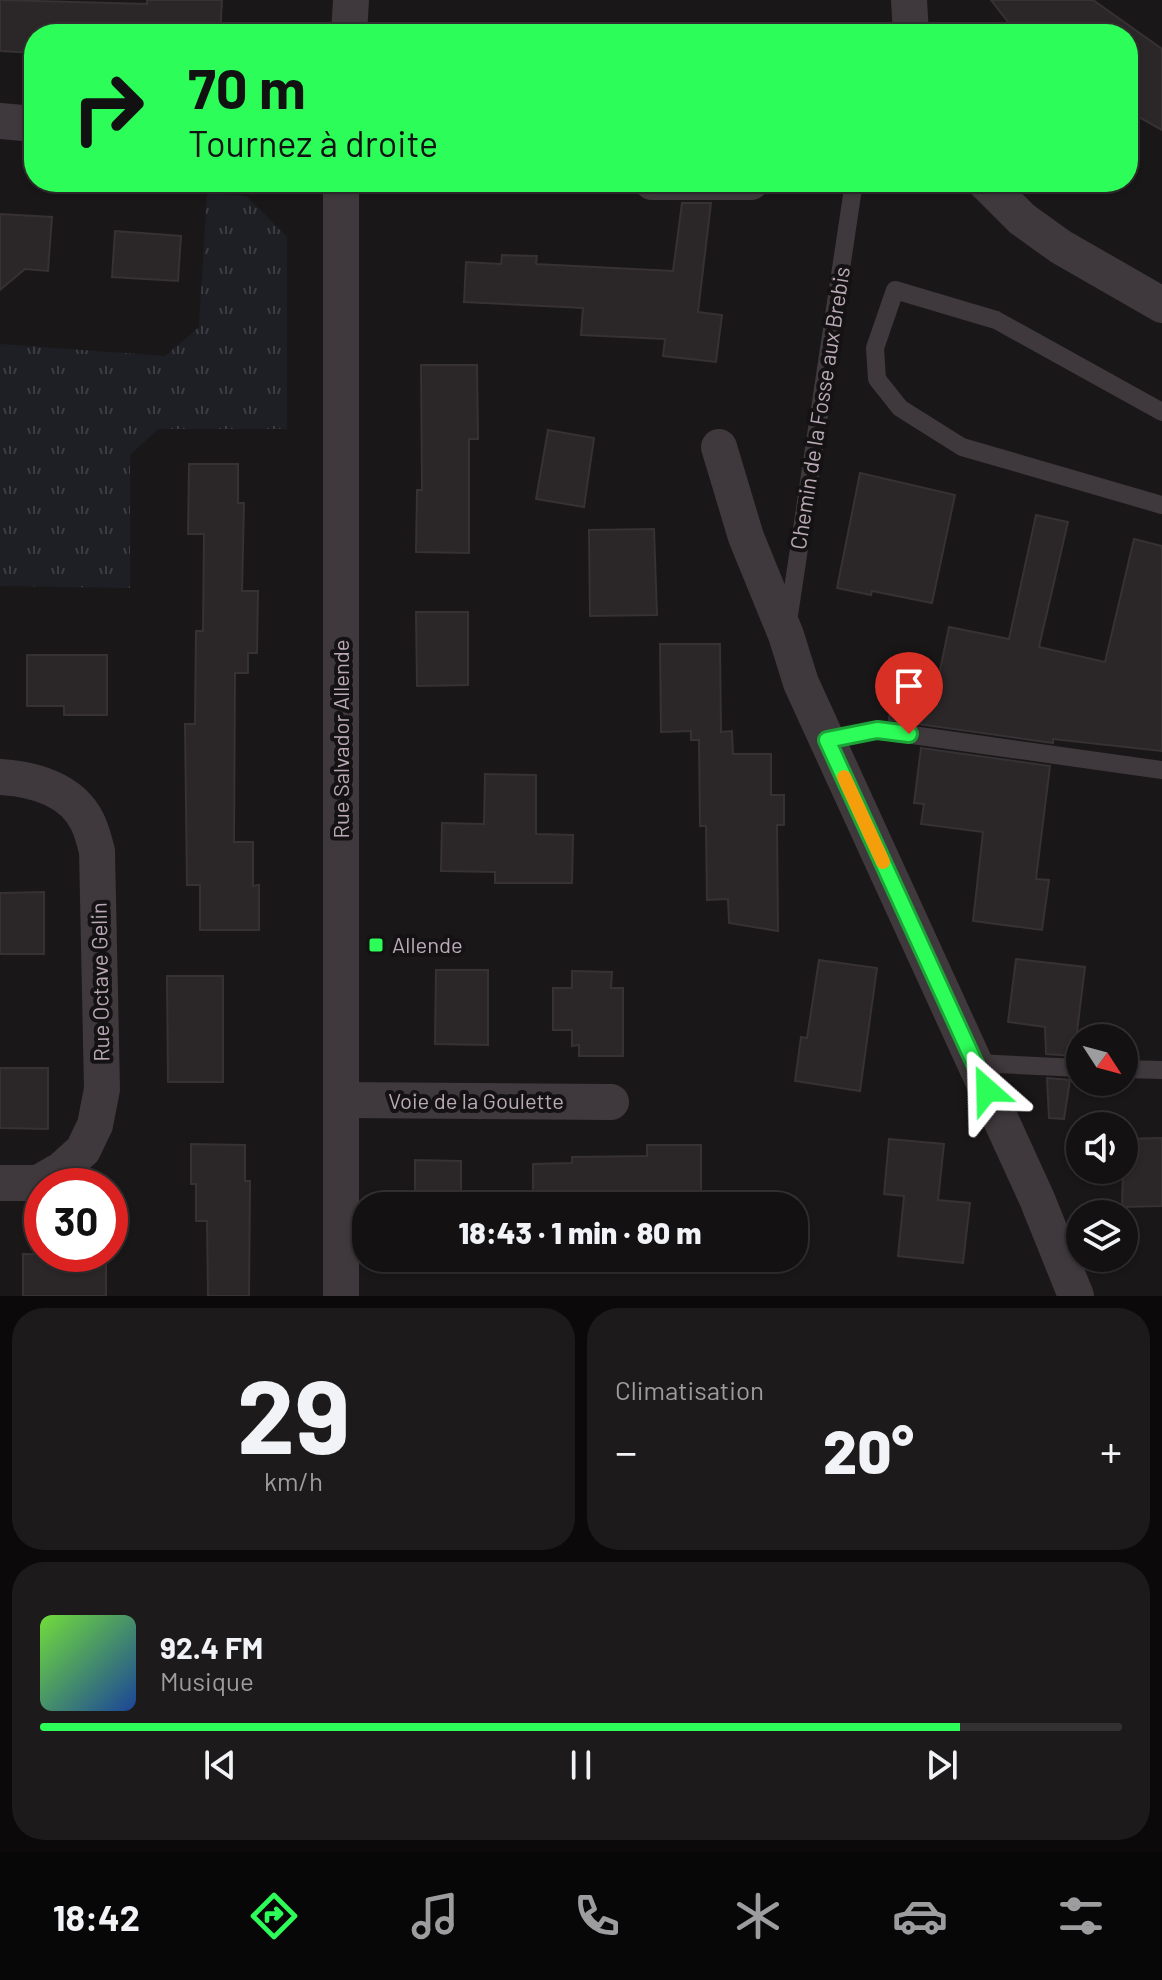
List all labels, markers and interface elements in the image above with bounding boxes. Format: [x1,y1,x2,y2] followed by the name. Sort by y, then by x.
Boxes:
[188,53,306,120] text: 70 m
[56,56,160,160] icon: right
[188,121,438,164] text: Tournez à droite
[784,265,854,551] street label: Chemin de la Fosse aux Brebis
[327,640,353,839] street label: Rue Salvador Allende
[875,652,943,734] pin
[887,664,931,708] icon: arrive
[85,902,113,1062] street label: Rue Octave Gelin
[392,931,463,957] place label: Allende
[367,936,385,954] marker: Allende
[1066,1024,1138,1096] north arrow
[1066,1024,1138,1272] map controls
[945,1048,1029,1132] position arrow
[388,1087,564,1113] street label: Voie de la Goulette
[1066,1112,1138,1184] button: sound
[24,1168,128,1272] speed limit sign: 30
[1066,1200,1138,1272] button: layers
[459,1214,701,1250] text: 18:43 · 1 min · 80 m
[237,1350,350,1475] text: 29
[615,1374,764,1405] text: Climatisation
[823,1414,914,1486] text: 20°
[615,1424,637,1477] text: −
[1100,1424,1122,1477] text: +
[264,1465,323,1496] text: km/h
[160,1629,263,1665] text: 92.4 FM
[160,1665,254,1696] text: Musique
[198,1743,242,1787] icon: previous
[559,1743,603,1787] icon: pause
[920,1743,964,1787] icon: next
[246,1888,302,1944] icon: directions
[407,1888,463,1944] icon: music
[569,1888,625,1944] icon: phone
[730,1888,786,1944] icon: climate
[892,1888,948,1944] icon: car
[1053,1888,1109,1944] icon: filters
[53,1895,140,1938] text: 18:42

